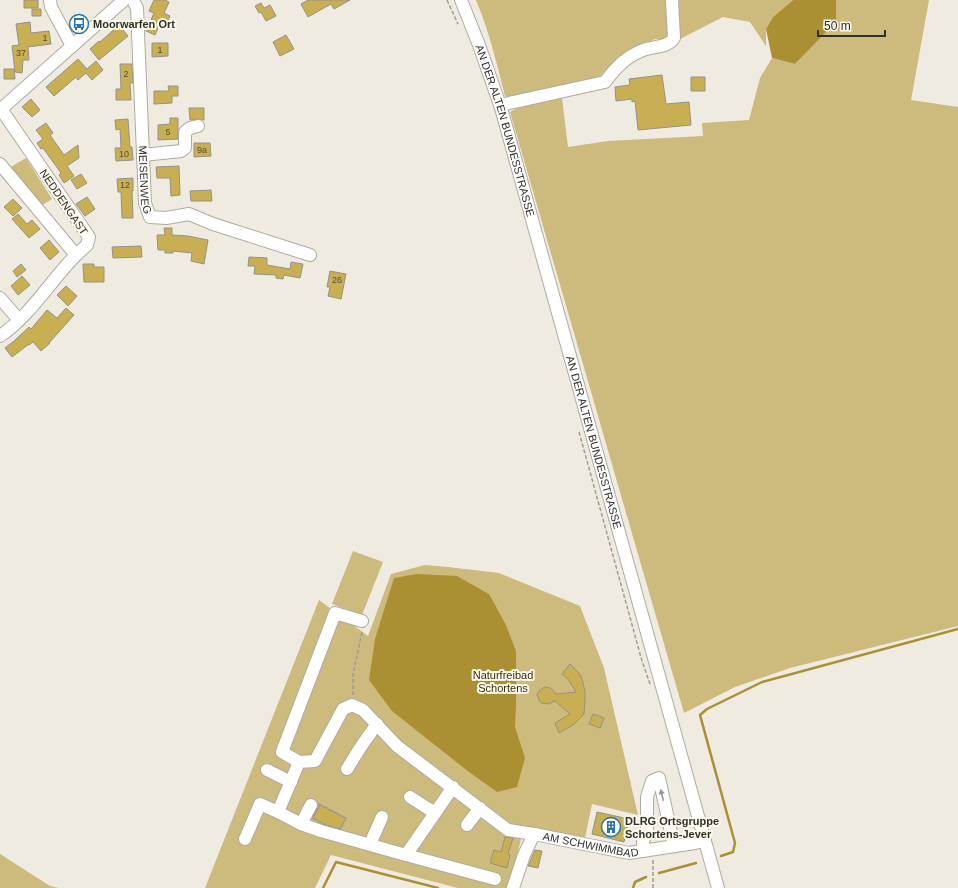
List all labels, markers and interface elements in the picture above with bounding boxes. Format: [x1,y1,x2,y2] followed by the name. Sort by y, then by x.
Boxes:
[818,12,885,38] scale bar
[68,13,90,35] bus stop icon: Moorwarfen Ort
[93,18,175,30] place label: Moorwarfen Ort
[824,19,851,33] text: 50 m
[42,33,48,43] house number: 1
[473,43,537,218] street label: AN DER ALTEN BUNDESSTRASSE
[157,45,163,55] house number: 1
[16,48,26,58] house number: 37
[123,69,129,79] house number: 2
[165,127,171,137] house number: 5
[137,145,154,216] street label: MEISENWEG
[197,145,207,155] house number: 9a
[119,149,129,159] house number: 10
[38,167,90,237] street label: NEDDENGAST
[120,180,130,190] house number: 12
[332,275,342,285] house number: 26
[564,354,624,530] street label: AN DER ALTEN BUNDESSTRASSE
[473,669,533,694] park label: Naturfreibad Schortens
[659,788,665,801] one-way arrow
[625,815,719,840] place label: DLRG Ortsgruppe Schortens-Jever
[600,816,622,838] building icon: DLRG Ortsgruppe Schortens-Jever
[542,830,640,859] street label: AM SCHWIMMBAD

